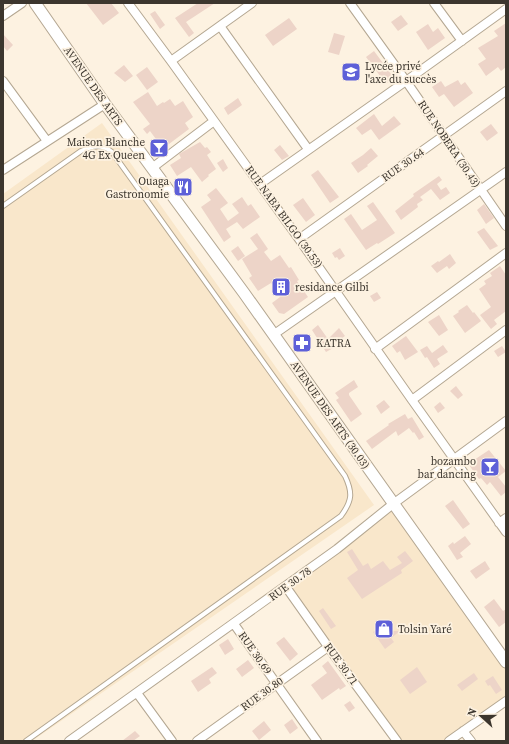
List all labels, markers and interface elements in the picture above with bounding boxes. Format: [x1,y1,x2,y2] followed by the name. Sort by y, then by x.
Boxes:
[60,43,126,129] street label: AVENUE DES ARTS
[365,59,437,87] place label: Lycée privé l'axe du succès
[340,61,362,83] school or university icon: Lycée privé l'axe du succès
[414,97,484,191] street label: RUE NOBERA (30.43)
[67,135,145,163] place label: Maison Blanche 4G Ex Queen
[148,137,170,159] bar icon: Maison Blanche 4G Ex Queen
[379,144,428,185] street label: RUE 30.64
[242,163,326,271] street label: RUE NABA BILGO (30.53)
[105,174,169,202] place label: Ouaga Gastronomie
[172,176,194,198] restaurant icon: Ouaga Gastronomie
[270,276,292,298] building icon: residance Gilbi
[295,280,369,295] place label: residance Gilbi
[291,332,313,354] pharmacy icon: KATRA
[316,336,352,351] place label: KATRA
[287,358,373,472] street label: AVENUE DES ARTS (30.03)
[418,454,476,482] place label: bozambo bar dancing
[479,456,501,478] bar icon: bozambo bar dancing
[266,564,314,604] street label: RUE 30.78
[373,618,395,640] shop icon: Tolsin Yaré
[398,622,452,637] place label: Tolsin Yaré
[235,629,275,677] street label: RUE 30.69
[321,640,361,688] street label: RUE 30.71
[238,673,287,714] street label: RUE 30.80
[461,696,501,736] north arrow
[464,706,481,719] text: N

